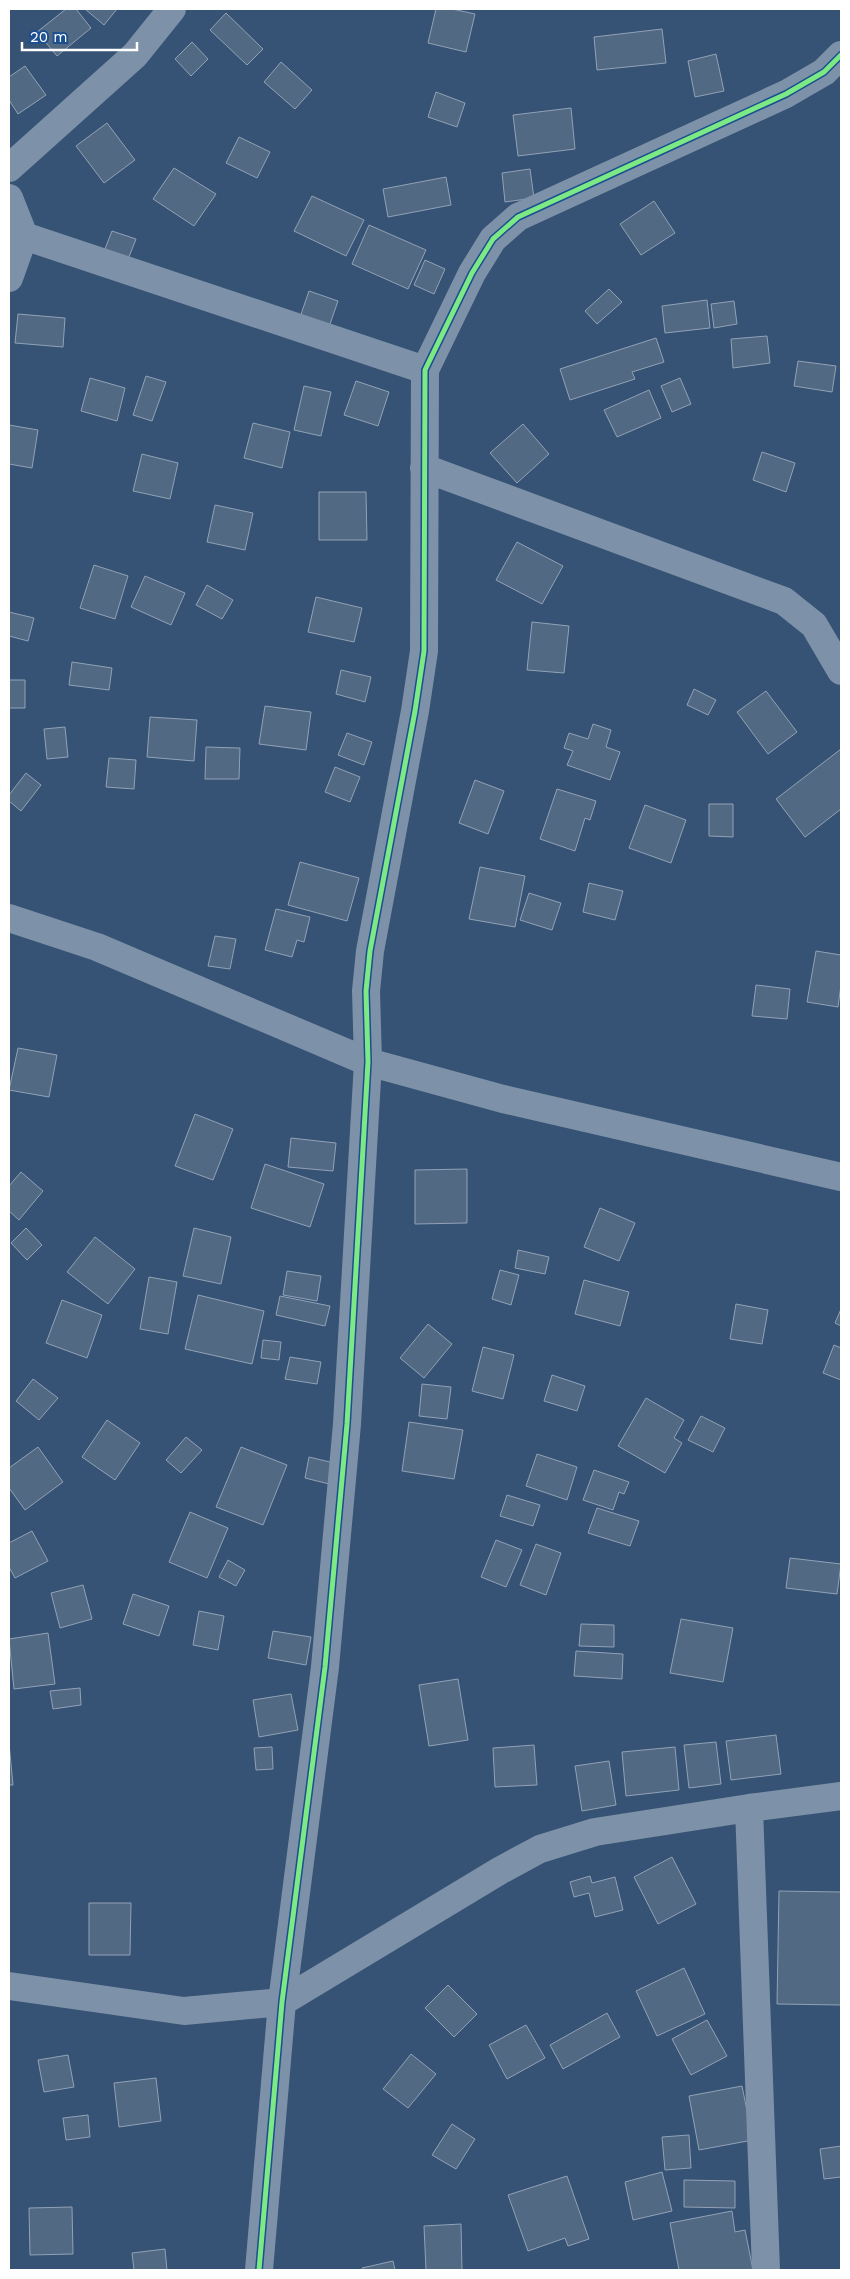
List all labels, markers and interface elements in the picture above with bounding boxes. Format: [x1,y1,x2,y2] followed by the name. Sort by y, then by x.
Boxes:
[22,20,138,52] scale bar
[30,28,68,46] text: 20 m

